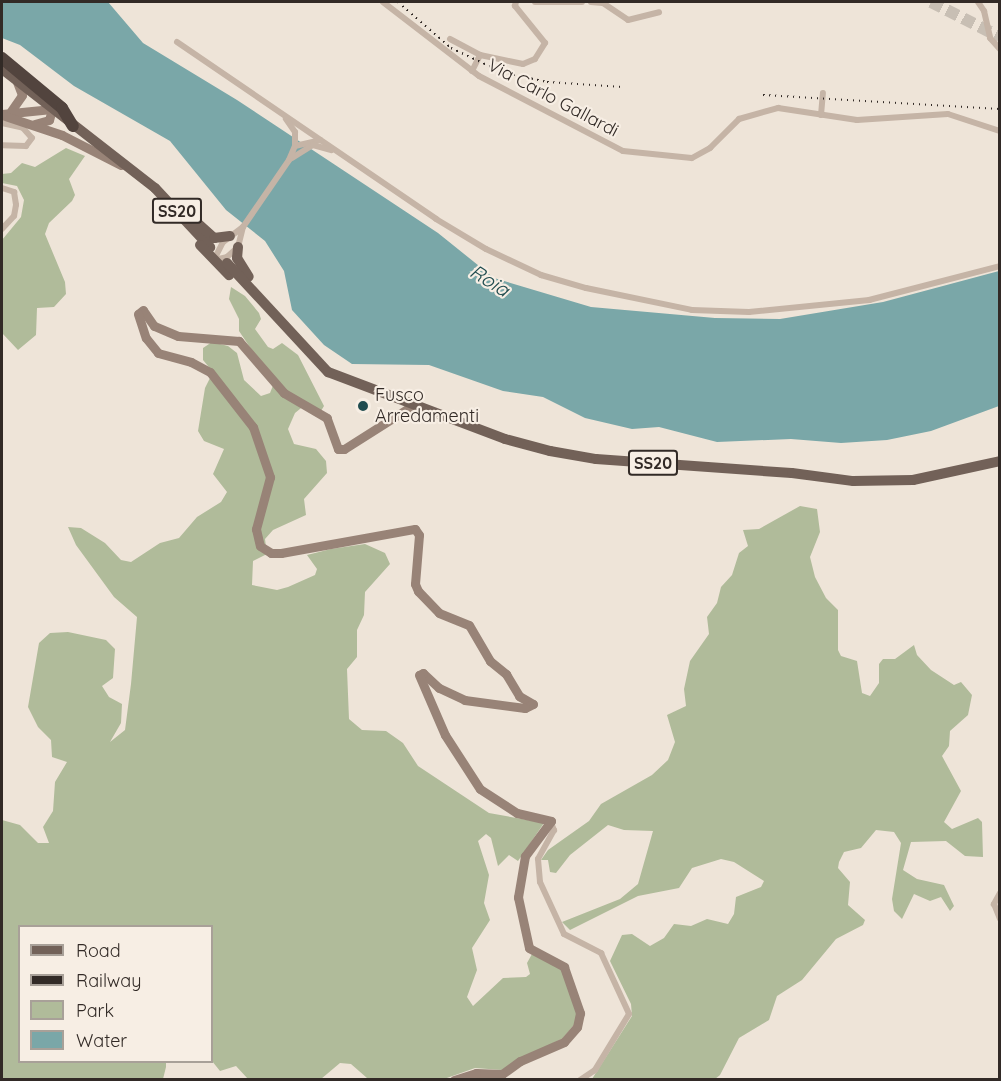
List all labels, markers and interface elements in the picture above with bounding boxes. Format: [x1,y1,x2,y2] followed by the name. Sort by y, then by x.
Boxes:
[484,54,622,142] street label: Via Carlo Gallardi
[152,198,202,224] road number: SS20
[466,259,514,301] water label: Roia
[375,385,479,428] place label: Fusco Arredamenti
[356,399,370,413] marker: Fusco Arredamenti
[628,450,678,476] road number: SS20
[18,925,213,1063] legend
[76,939,121,962] text: Road
[76,969,142,992] text: Railway
[76,999,114,1022] text: Park
[76,1029,127,1052] text: Water

